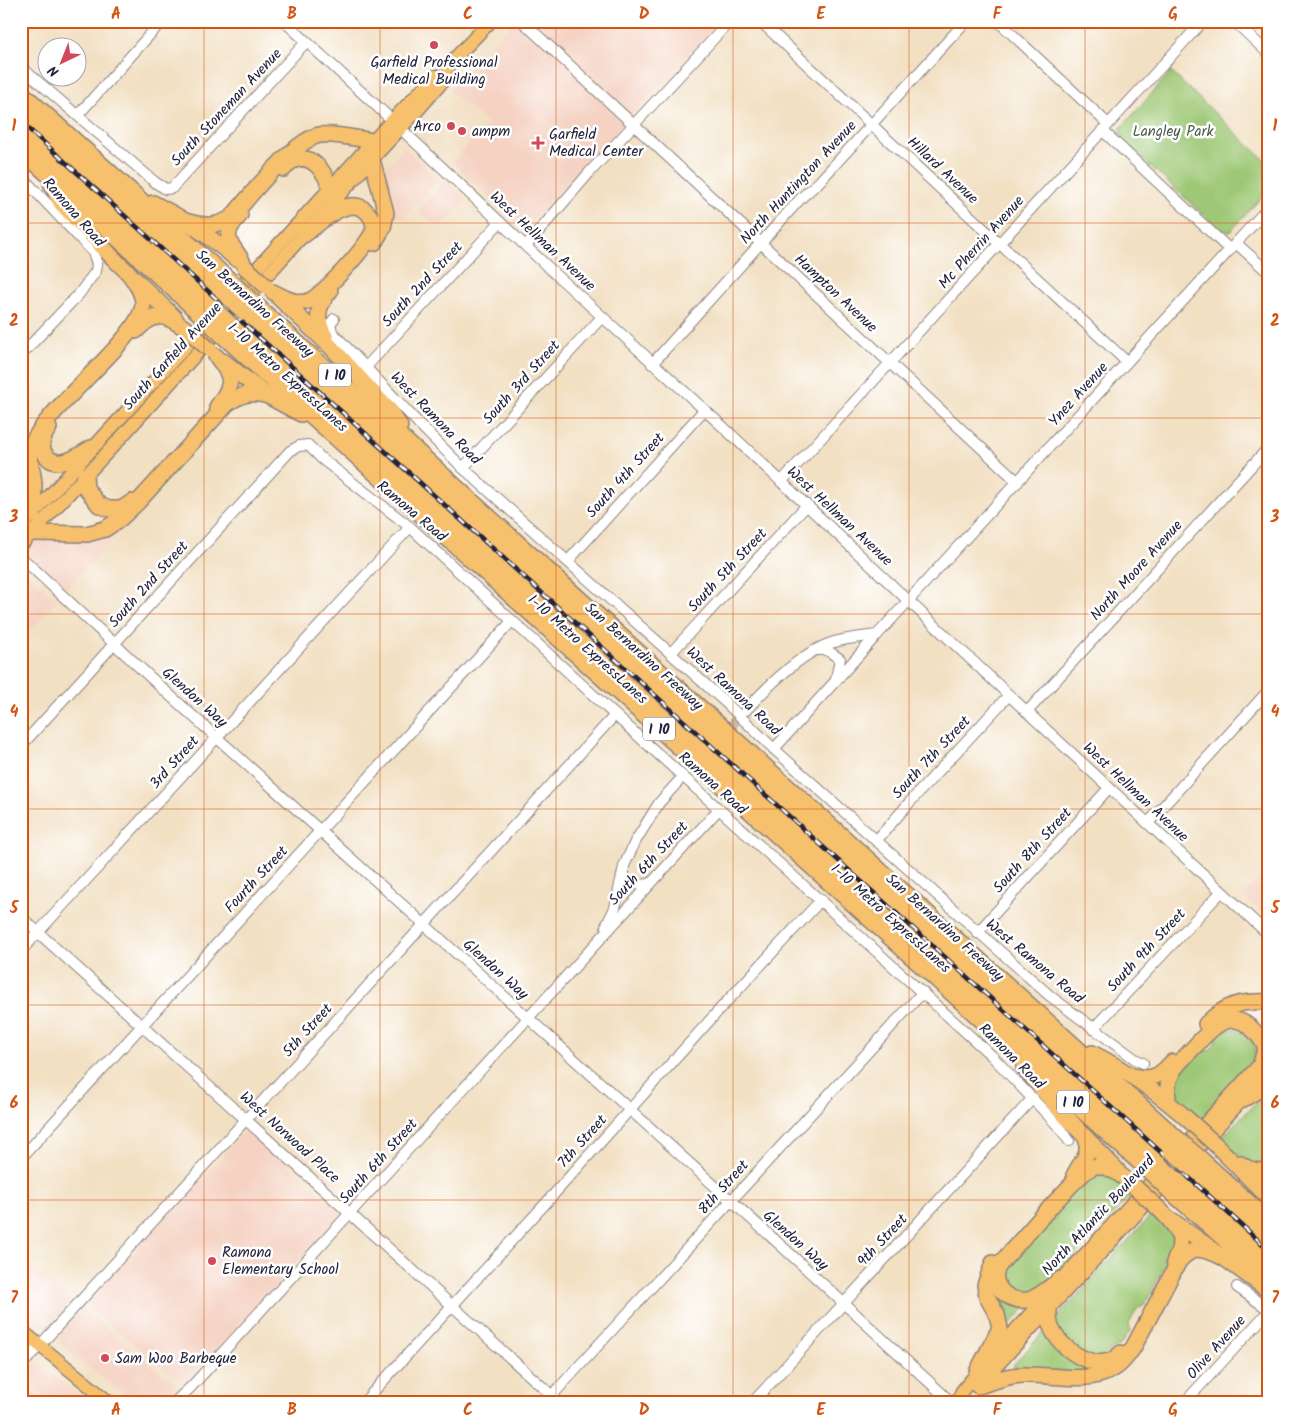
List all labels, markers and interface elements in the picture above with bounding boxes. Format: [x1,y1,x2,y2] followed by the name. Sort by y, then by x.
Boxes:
[111,2,121,27] text: A
[287,2,297,27] text: B
[463,2,473,27] text: C
[639,2,650,27] text: D
[817,2,827,27] text: E
[993,2,1003,27] text: F
[1168,2,1178,27] text: G
[38,38,88,88] north arrow
[428,39,440,51] marker: Garfield Professional Medical Building
[165,43,288,172] street label: South Stoneman Avenue
[370,51,498,92] place label: Garfield Professional Medical Building
[43,60,65,82] text: N
[12,114,17,139] text: 1
[1273,114,1278,139] text: 1
[413,115,441,139] place label: Arco
[735,115,863,250] street label: North Huntington Avenue
[445,120,457,132] marker: Arco
[472,120,510,144] place label: ampm
[1132,120,1214,144] park label: Langley Park
[549,123,644,164] place label: Garfield Medical Center
[456,125,468,137] marker: ampm
[901,131,984,211] street label: Hillard Avenue
[531,136,545,150] marker: Garfield Medical Center
[36,172,111,253] street label: Ramona Road
[484,186,601,298] street label: West Hellman Avenue
[933,190,1031,295] street label: Mc Pherrin Avenue
[376,236,469,333] street label: South 2nd Street
[190,244,320,364] street label: San Bernardino Freeway
[788,248,883,339] street label: Hampton Avenue
[117,297,228,416] street label: South Garfield Avenue
[9,309,19,334] text: 2
[1270,309,1280,334] text: 2
[222,317,353,439] street label: I-10 Metro ExpressLanes
[477,335,567,430] street label: South 3rd Street
[1043,357,1115,432] street label: Ynez Avenue
[319,364,351,386] road number: I 10
[384,366,487,471] street label: West Ramona Road
[581,427,671,524] street label: South 4th Street
[781,461,898,573] street label: West Hellman Avenue
[371,475,452,549] street label: Ramona Road
[9,505,19,530] text: 3
[1270,505,1280,530] text: 3
[1085,514,1189,627] street label: North Moore Avenue
[682,523,773,618] street label: South 5th Street
[103,536,195,634] street label: South 2nd Street
[522,589,653,711] street label: I-10 Metro ExpressLanes
[579,597,709,717] street label: San Bernardino Freeway
[680,641,787,743] street label: West Ramona Road
[156,661,233,735] street label: Glendon Way
[10,700,19,725] text: 4
[1271,700,1280,725] text: 4
[887,710,977,805] street label: South 7th Street
[643,718,675,741] road number: I 10
[144,730,206,795] street label: 3rd Street
[1077,737,1194,849] street label: West Hellman Avenue
[672,746,753,822] street label: Ramona Road
[987,802,1078,899] street label: South 8th Street
[603,816,694,911] street label: South 6th Street
[219,840,295,919] street label: Fourth Street
[825,858,956,980] street label: I-10 Metro ExpressLanes
[880,868,1010,988] street label: San Bernardino Freeway
[9,896,20,921] text: 5
[1270,896,1281,921] text: 5
[1101,903,1192,998] street label: South 9th Street
[980,913,1089,1011] street label: West Ramona Road
[457,933,534,1007] street label: Glendon Way
[277,998,339,1063] street label: 5th Street
[973,1018,1050,1096] street label: Ramona Road
[234,1086,345,1190] street label: West Norwood Place
[1057,1090,1089,1114] road number: I 10
[10,1091,19,1116] text: 6
[1271,1091,1280,1116] text: 6
[552,1109,613,1174] street label: 7th Street
[334,1113,424,1210] street label: South 6th Street
[1036,1150,1161,1281] street label: North Atlantic Boulevard
[692,1155,755,1221] street label: 8th Street
[757,1204,834,1278] street label: Glendon Way
[852,1209,914,1273] street label: 9th Street
[222,1241,339,1282] place label: Ramona Elementary School
[206,1255,218,1267] marker: Ramona Elementary School
[10,1286,18,1311] text: 7
[1271,1286,1279,1311] text: 7
[1181,1310,1252,1385] street label: Olive Avenue
[115,1347,237,1371] place label: Sam Woo Barbeque
[99,1352,111,1364] marker: Sam Woo Barbeque
[111,1398,121,1423] text: A
[287,1398,297,1423] text: B
[463,1398,473,1423] text: C
[639,1398,650,1423] text: D
[817,1398,827,1423] text: E
[993,1398,1003,1423] text: F
[1168,1398,1178,1423] text: G

